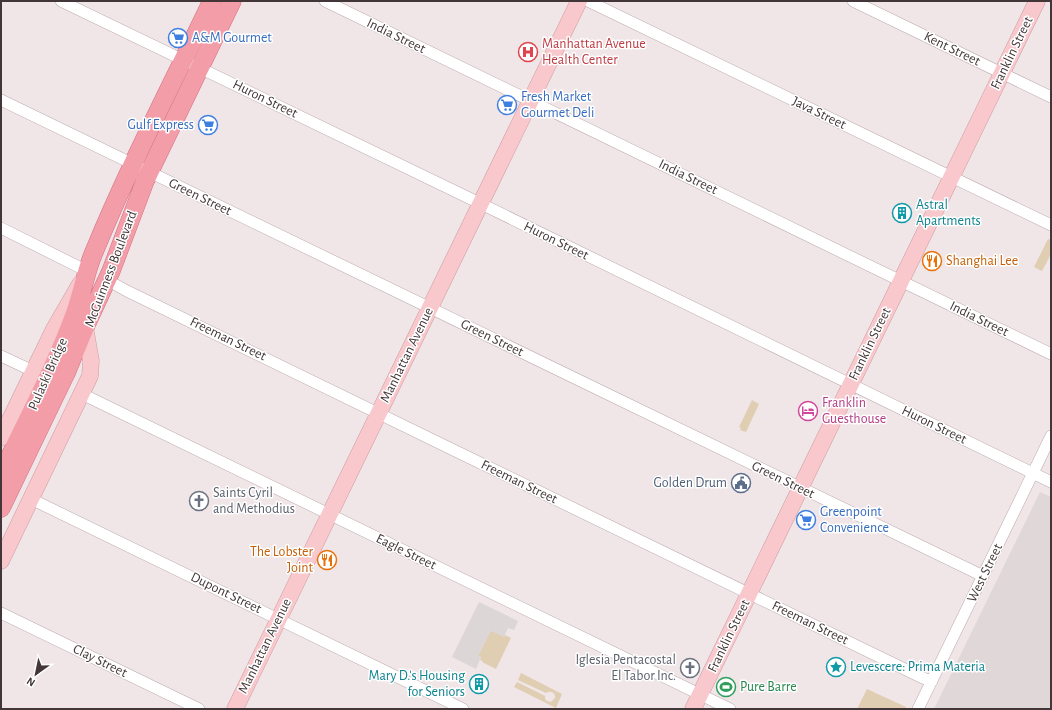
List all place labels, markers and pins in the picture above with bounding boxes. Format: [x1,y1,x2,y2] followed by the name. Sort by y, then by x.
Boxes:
[167,27,189,49] supermarket icon: A&M Gourmet
[192,31,272,45] place label: A&M Gourmet
[542,37,646,67] place label: Manhattan Avenue Health Center
[517,41,539,63] hospital icon: Manhattan Avenue Health Center
[521,90,594,120] place label: Fresh Market Gourmet Deli
[496,94,518,116] supermarket icon: Fresh Market Gourmet Deli
[197,114,219,136] supermarket icon: Gulf Express
[128,118,194,132] place label: Gulf Express
[916,198,981,228] place label: Astral Apartments
[891,202,913,224] building icon: Astral Apartments
[921,250,943,272] restaurant icon: Shanghai Lee
[946,254,1018,268] place label: Shanghai Lee
[822,396,886,426] place label: Franklin Guesthouse
[797,400,819,422] hotel icon: Franklin Guesthouse
[730,472,752,494] public building icon: Golden Drum
[654,476,727,490] place label: Golden Drum
[213,486,295,516] place label: Saints Cyril and Methodius
[188,490,210,512] church icon: Saints Cyril and Methodius
[820,505,889,535] place label: Greenpoint Convenience
[795,509,817,531] supermarket icon: Greenpoint Convenience
[250,545,314,575] place label: The Lobster Joint
[316,549,338,571] restaurant icon: The Lobster Joint
[575,653,676,683] place label: Iglesia Pentacostal El Tabor Inc.
[825,656,847,678] place icon: Levescere: Prima Materia
[679,657,701,679] church icon: Iglesia Pentacostal El Tabor Inc.
[850,660,986,674] place label: Levescere: Prima Materia
[369,669,465,699] place label: Mary D.'s Housing for Seniors
[468,673,490,695] building icon: Mary D.'s Housing for Seniors
[715,676,737,698] sports icon: Pure Barre
[740,680,797,694] place label: Pure Barre

